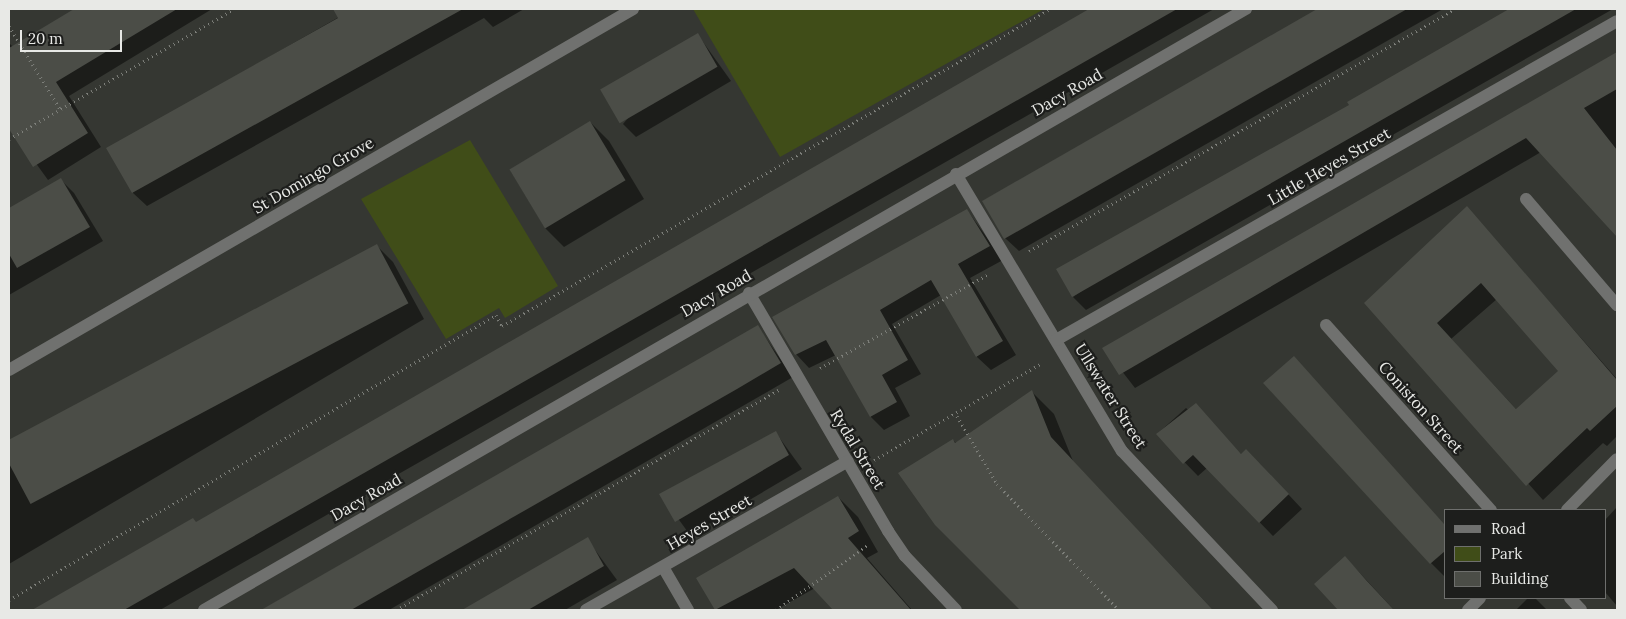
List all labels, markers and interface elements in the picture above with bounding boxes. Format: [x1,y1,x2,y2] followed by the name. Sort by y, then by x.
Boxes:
[22,20,125,52] scale bar
[28,29,63,48] text: 20 m
[1028,64,1106,120] street label: Dacy Road
[1264,123,1394,209] street label: Little Heyes Street
[249,133,377,217] street label: St Domingo Grove
[677,265,755,321] street label: Dacy Road
[1071,340,1151,452] street label: Ullswater Street
[1375,357,1467,457] street label: Coniston Street
[827,405,889,493] street label: Rydal Street
[327,469,405,525] street label: Dacy Road
[663,490,755,554] street label: Heyes Street
[1444,509,1606,599] legend
[1491,519,1526,538] text: Road
[1491,544,1522,563] text: Park
[1491,569,1548,588] text: Building

